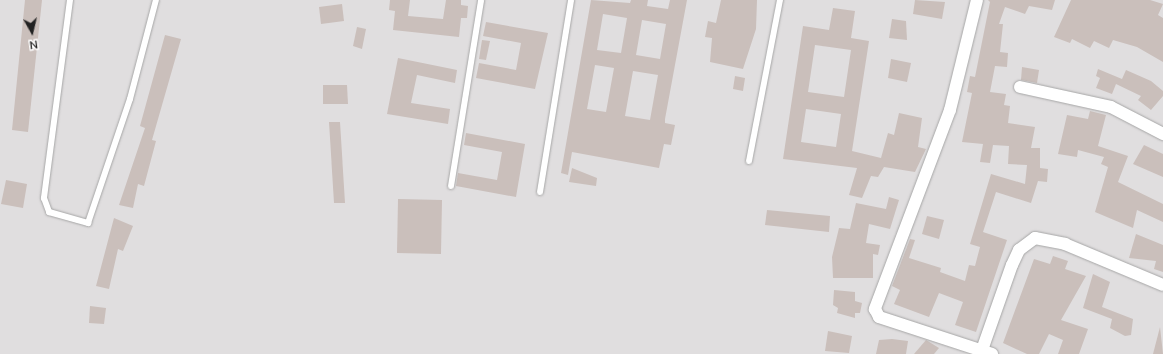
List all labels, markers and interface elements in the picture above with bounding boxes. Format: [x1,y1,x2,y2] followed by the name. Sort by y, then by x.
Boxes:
[12,12,52,52] north arrow
[29,36,39,52] text: N

